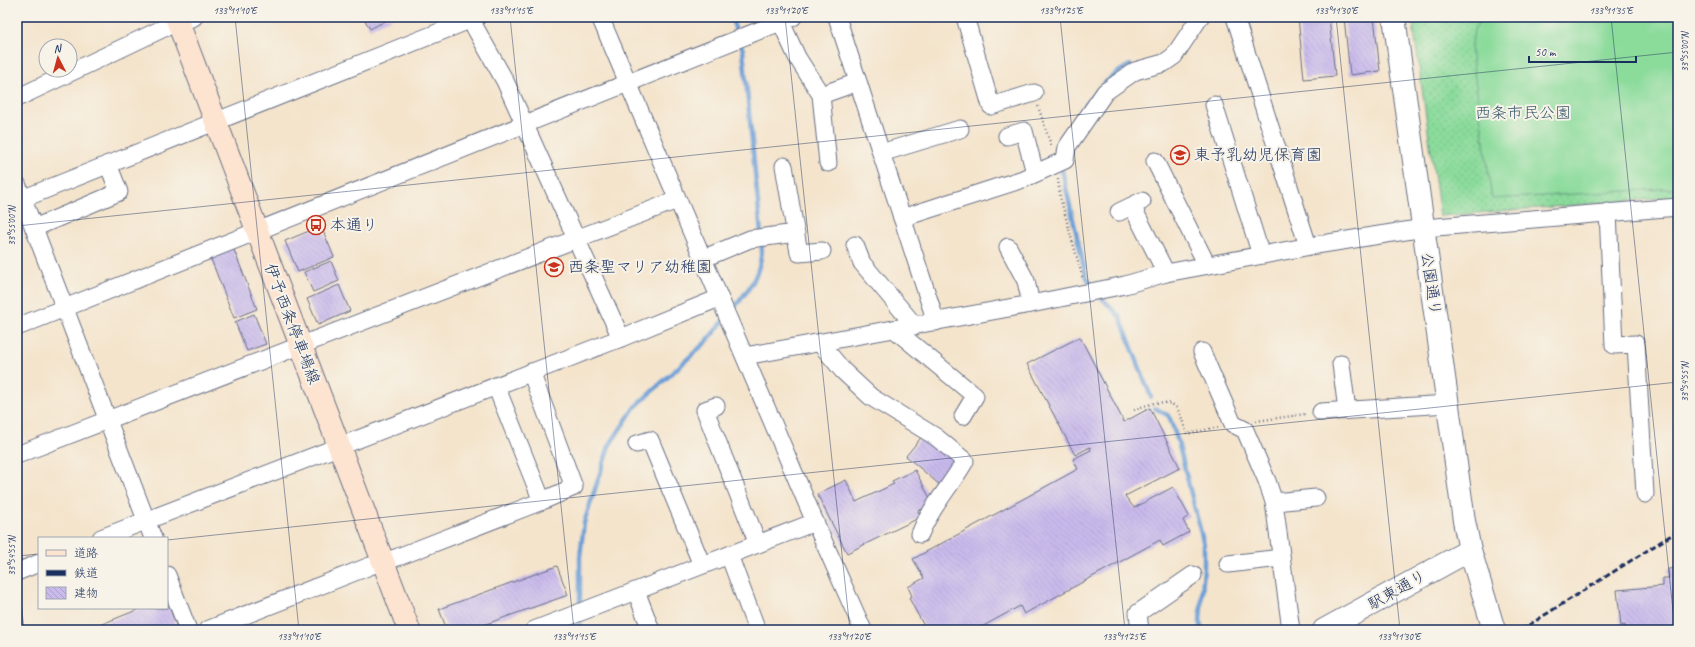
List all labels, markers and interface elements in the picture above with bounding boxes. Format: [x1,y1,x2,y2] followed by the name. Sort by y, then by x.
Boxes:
[213,4,258,17] text: 133°11'10"E
[489,4,534,17] text: 133°11'15"E
[764,4,809,17] text: 133°11'20"E
[1039,4,1084,17] text: 133°11'25"E
[1314,4,1359,17] text: 133°11'30"E
[1589,4,1634,17] text: 133°11'35"E
[1678,30,1691,72] text: 33°55'00"N
[38,38,78,78] north arrow
[1529,38,1636,64] scale bar
[53,41,63,55] text: N
[1535,44,1557,60] text: 50 m
[1475,103,1571,123] park label: 西条市民公園
[1169,144,1191,166] school or university icon: 東予乳幼児保育園
[1194,145,1322,165] place label: 東予乳幼児保育園
[5,204,18,246] text: 33°55'00"N
[305,214,327,236] bus stop icon: 本通り
[330,215,378,235] place label: 本通り
[1417,251,1445,317] street label: 公園通り
[543,256,565,278] school or university icon: 西条聖マリア幼稚園
[568,257,712,277] place label: 西条聖マリア幼稚園
[260,261,324,387] street label: 伊予西条停車場線
[1678,360,1691,402] text: 33°54'55"N
[5,534,18,576] text: 33°54'55"N
[38,537,168,609] legend
[74,545,98,561] text: 道路
[74,565,98,581] text: 鉄道
[1364,566,1430,614] street label: 駅東通り
[74,585,98,601] text: 建物
[277,630,322,643] text: 133°11'10"E
[552,630,597,643] text: 133°11'15"E
[827,630,872,643] text: 133°11'20"E
[1102,630,1147,643] text: 133°11'25"E
[1377,630,1422,643] text: 133°11'30"E

